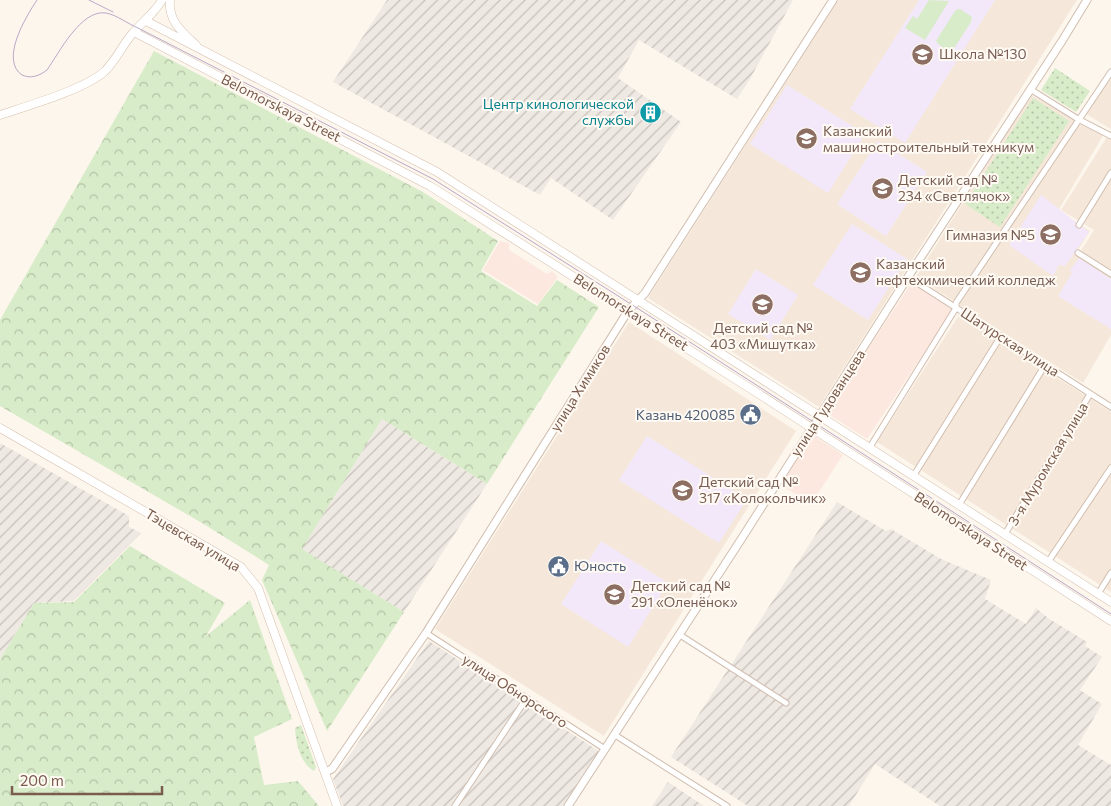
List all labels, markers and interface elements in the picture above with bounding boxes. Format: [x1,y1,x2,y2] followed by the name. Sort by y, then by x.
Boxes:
[911,42,935,66] school or university icon: Школа №130
[939,45,1027,62] place label: Школа №130
[219,70,344,145] street label: Belomorskaya Street
[483,95,634,128] place label: Центр кинологической службы
[638,100,662,124] building icon: Центр кинологической службы
[823,122,1034,155] place label: Казанский машиностроительный техникум
[795,127,819,151] school or university icon: Казанский машиностроительный техникум
[898,171,1010,204] place label: Детский сад № 234 «Светлячок»
[870,176,894,200] school or university icon: Детский сад № 234 «Светлячок»
[1039,223,1063,247] school or university icon: Гимназия №5
[946,226,1035,243] place label: Гимназия №5
[876,255,1056,288] place label: Казанский нефтехимический колледж
[848,260,872,284] school or university icon: Казанский нефтехимический колледж
[571,269,692,354] street label: Belomorskaya Street
[751,293,775,317] school or university icon: Детский сад № 403 «Мишутка»
[958,303,1063,380] street label: Шатурская улица
[710,319,816,352] place label: Детский сад № 403 «Мишутка»
[546,341,613,434] street label: улица Химиков
[787,346,869,459] street label: улица Гудованцева
[1004,399,1091,528] street label: 3-я Муромская улица
[739,403,763,427] public building icon: Казань 420085
[636,406,735,423] place label: Казань 420085
[699,473,826,506] place label: Детский сад № 317 «Колокольчик»
[671,478,695,502] school or university icon: Детский сад № 317 «Колокольчик»
[911,487,1032,574] street label: Belomorskaya Street
[143,504,244,575] street label: Тэцевская улица
[546,554,570,578] public building icon: Юность
[574,557,626,574] place label: Юность
[631,577,738,610] place label: Детский сад № 291 «Оленёнок»
[603,582,627,606] school or university icon: Детский сад № 291 «Оленёнок»
[459,650,571,731] street label: улица Обнорского
[12,764,162,796] scale bar
[20,771,64,789] text: 200 m

